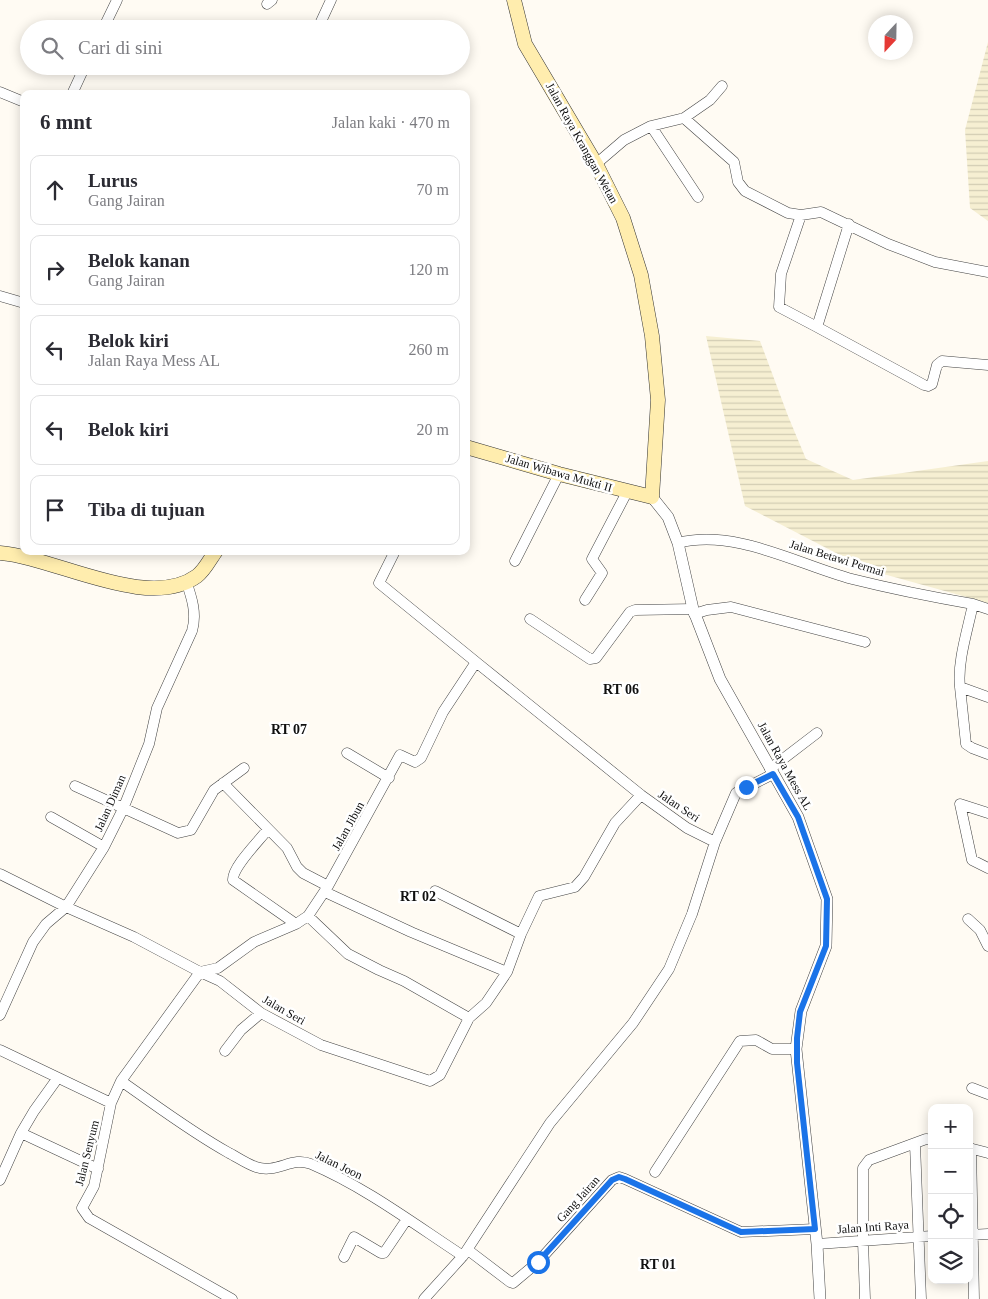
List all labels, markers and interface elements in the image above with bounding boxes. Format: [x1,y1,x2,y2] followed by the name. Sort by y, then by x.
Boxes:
[868,15,913,60] north arrow
[20,20,470,75] search box
[38,34,66,62] icon: search
[78,37,162,58] text: Cari di sini
[543,80,621,206] street label: Jalan Raya Kranggan Wetan
[40,110,92,134] text: 6 mnt
[332,114,450,131] text: Jalan kaki · 470 m
[88,170,138,191] text: Lurus
[41,176,69,204] icon: ahead
[417,181,449,198] text: 70 m
[88,192,165,209] text: Gang Jairan
[88,250,190,271] text: Belok kanan
[41,256,69,284] icon: right
[409,261,449,278] text: 120 m
[88,272,165,289] text: Gang Jairan
[88,330,169,351] text: Belok kiri
[41,336,69,364] icon: left
[409,341,449,358] text: 260 m
[88,352,220,369] text: Jalan Raya Mess AL
[41,416,69,444] icon: left
[88,419,169,440] text: Belok kiri
[417,421,449,438] text: 20 m
[504,451,614,495] street label: Jalan Wibawa Mukti II
[41,496,69,524] icon: arrive
[88,499,205,520] text: Tiba di tujuan
[788,537,887,579] street label: Jalan Betawi Permai
[603,682,639,697] district label: RT 06
[755,719,815,813] street label: Jalan Raya Mess AL
[271,722,307,737] district label: RT 07
[91,773,129,833] street label: Jalan Diman
[735,776,758,799] route end
[656,787,703,825] street label: Jalan Seri
[329,799,367,853] street label: Jalan Jibun
[400,889,436,904] district label: RT 02
[260,992,308,1028] street label: Jalan Seri
[928,1104,973,1284] map controls
[928,1104,973,1149] button: +
[72,1118,102,1187] street label: Jalan Senyum
[313,1148,365,1182] street label: Jalan Joon
[928,1149,973,1194] button: −
[554,1173,602,1225] street label: Gang Jairan
[928,1194,973,1239] button: locate
[837,1217,910,1236] street label: Jalan Inti Raya
[928,1239,973,1284] button: layers
[527,1251,550,1274] route start
[640,1257,676,1272] district label: RT 01

